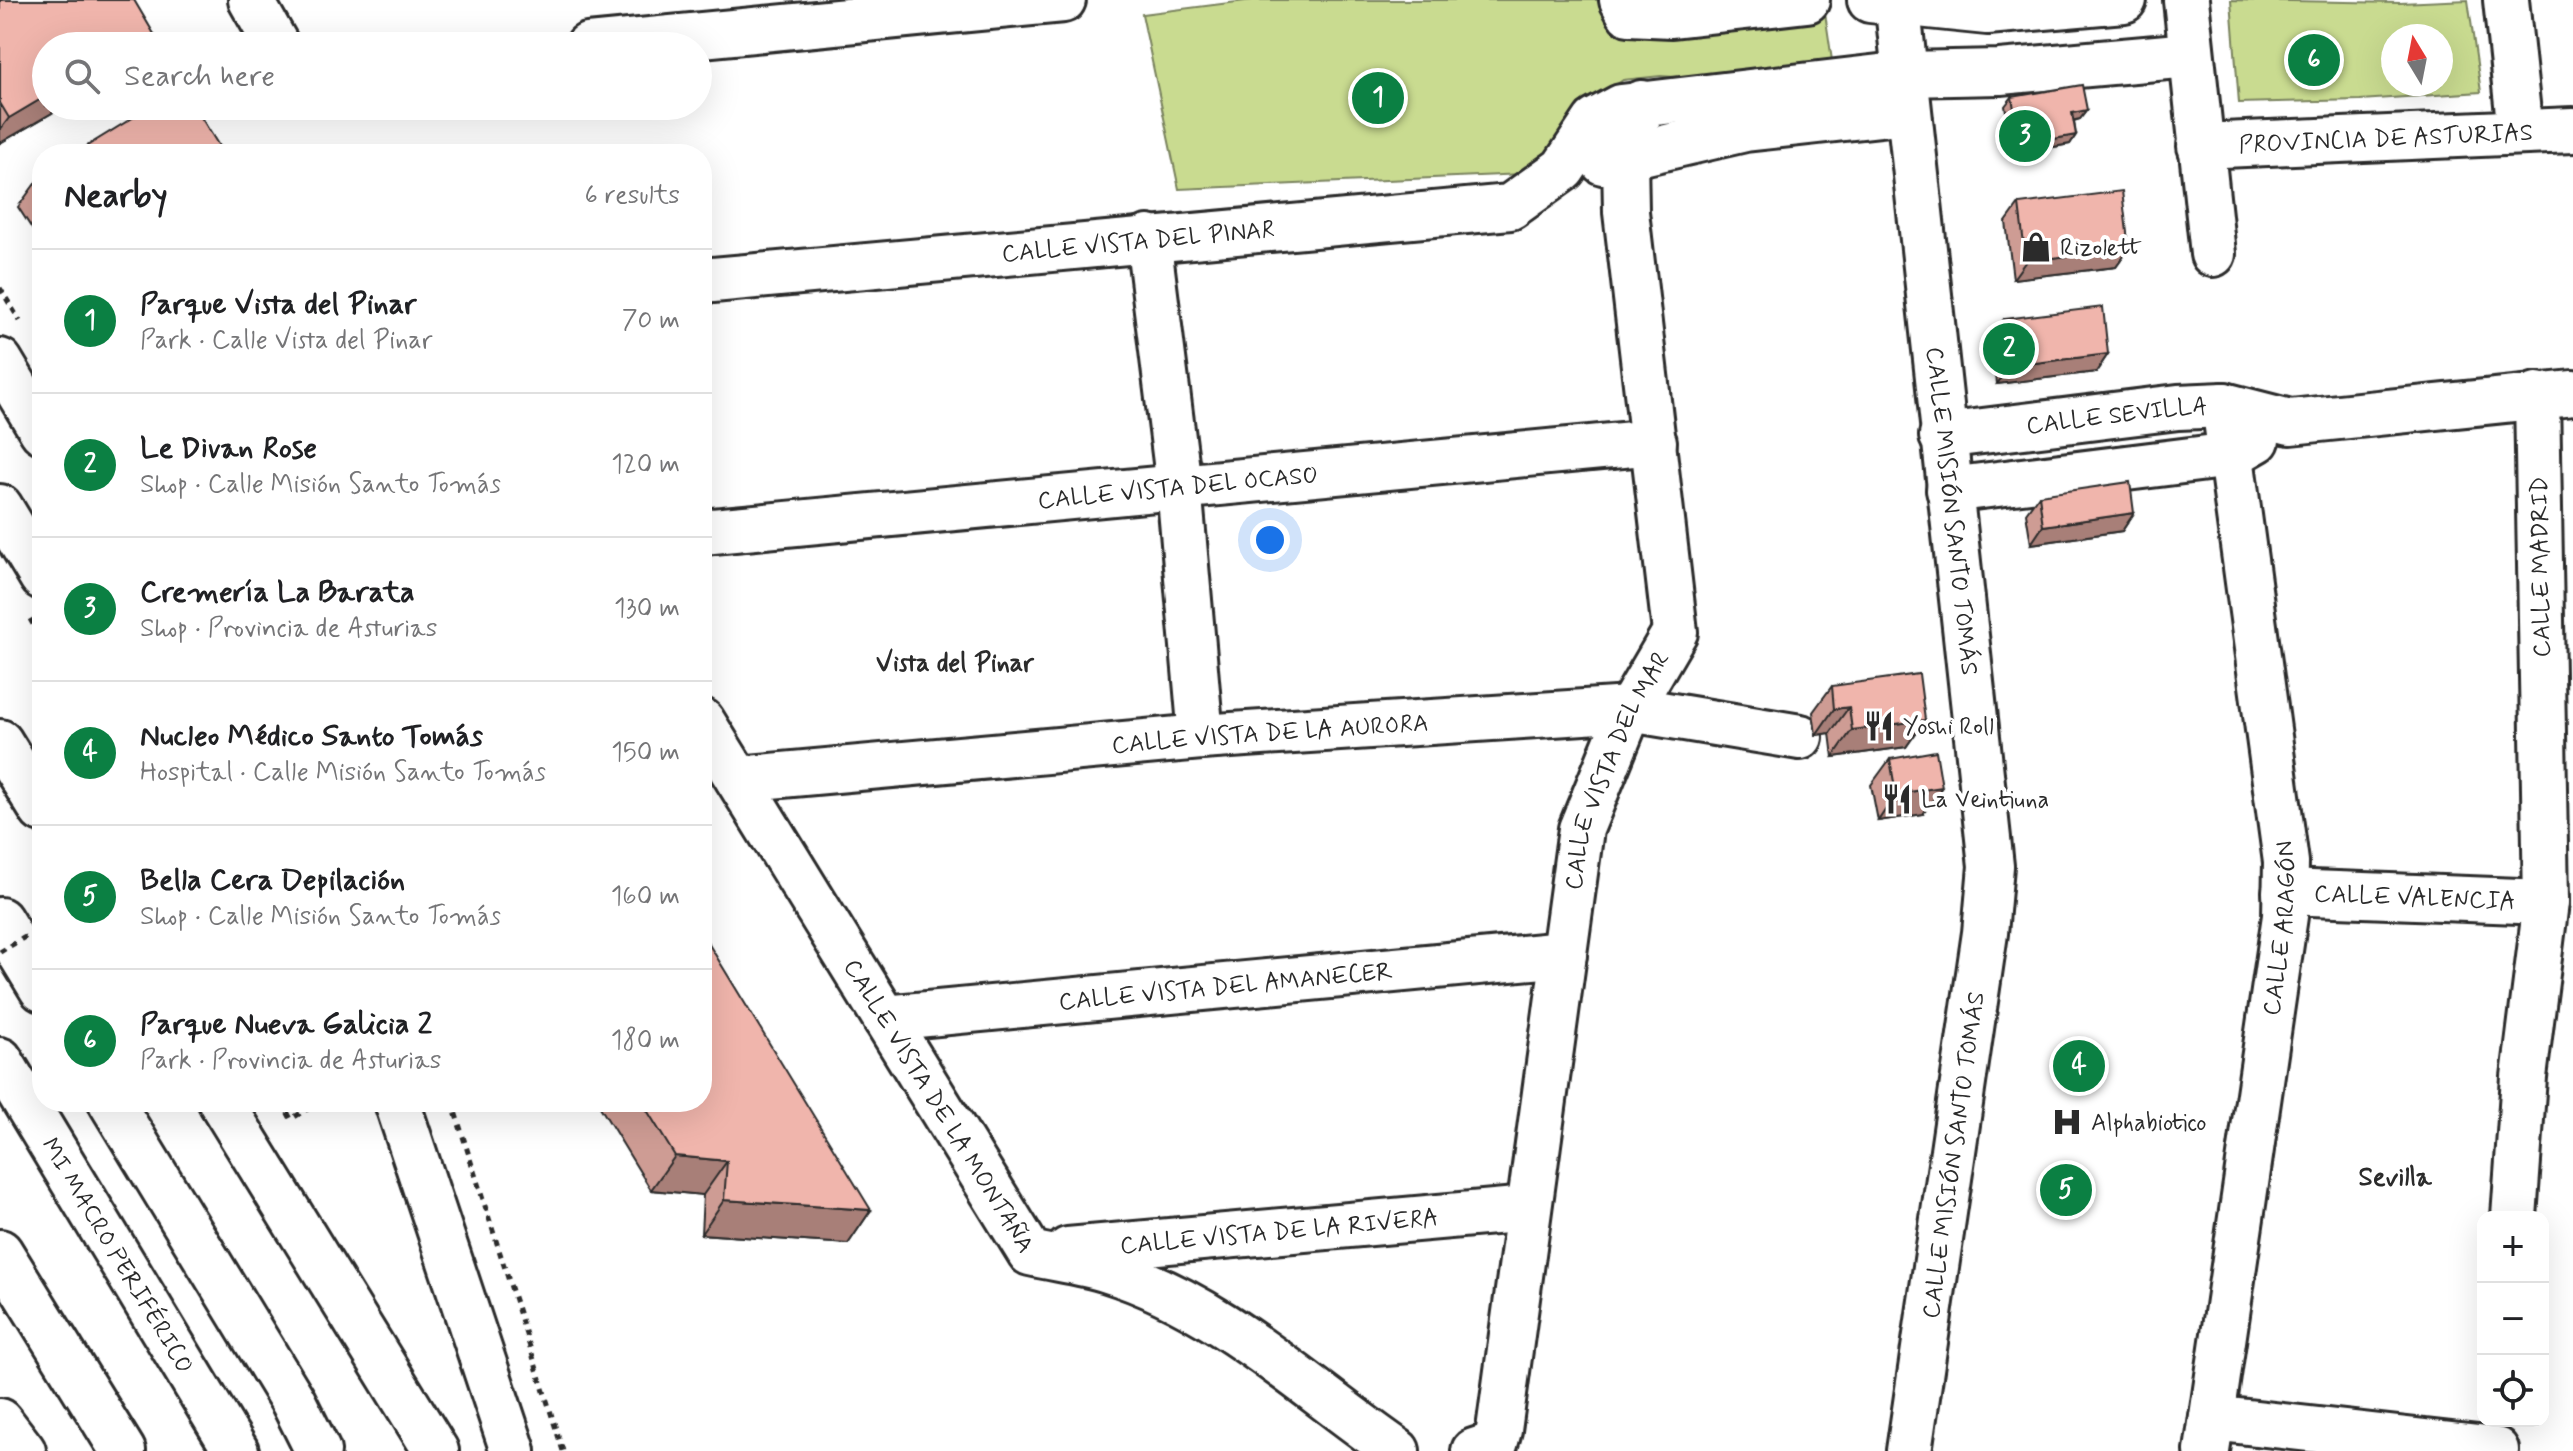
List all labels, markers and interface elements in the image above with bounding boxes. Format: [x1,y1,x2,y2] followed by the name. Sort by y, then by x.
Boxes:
[2381,24,2453,96] north arrow
[2288,30,2340,90] pin: 6
[32,32,712,120] search box
[60,54,104,98] icon: search
[124,57,275,96] text: Search here
[1352,68,1404,128] pin: 1
[1999,106,2051,166] pin: 3
[2238,118,2534,161] street label: PROVINCIA DE ASTURIAS
[64,174,168,219] text: Nearby
[585,179,680,213] text: 6 results
[1001,215,1276,270] street label: CALLE VISTA DEL PINAR
[2019,230,2053,264] shop icon: Rizolett
[2060,233,2142,264] place label: Rizolett
[140,285,417,324] text: Parque Vista del Pinar
[84,304,96,338] text: 1
[622,304,680,338] text: 70 m
[1983,319,2035,379] pin: 2
[140,324,433,358] text: Park · Calle Vista del Pinar
[1918,345,1984,677] street label: CALLE MISIÓN SANTO TOMÁS
[2025,392,2208,443] street label: CALLE SEVILLA
[140,429,317,468] text: Le Divan Rose
[84,448,96,482] text: 2
[611,448,680,482] text: 120 m
[1037,460,1320,517] street label: CALLE VISTA DEL OCASO
[140,468,501,502] text: Shop · Calle Misión Santo Tomás
[2524,476,2559,658] street label: CALLE MADRID
[1250,520,1290,560] your location
[140,573,415,612] text: Cremería La Barata
[84,592,96,626] text: 3
[614,592,680,626] text: 130 m
[140,612,437,646] text: Shop · Provincia de Asturias
[1559,646,1677,892] street label: CALLE VISTA DEL MAR
[876,647,1035,681] district label: Vista del Pinar
[1110,708,1429,762] street label: CALLE VISTA DE LA AURORA
[1862,709,1896,743] restaurant icon: Yoshi Roll
[1903,712,1994,743] place label: Yoshi Roll
[140,717,483,756] text: Nucleo Médico Santo Tomás
[82,736,98,770] text: 4
[611,736,680,770] text: 150 m
[140,756,546,790] text: Hospital · Calle Misión Santo Tomás
[1880,782,1914,816] restaurant icon: La Veintiuna
[1921,785,2049,816] place label: La Veintiuna
[2257,839,2303,1018] street label: CALLE ARAGÓN
[140,861,405,900] text: Bella Cera Depilación
[2313,879,2516,918] street label: CALLE VALENCIA
[82,880,98,914] text: 5
[611,880,680,914] text: 160 m
[140,900,501,934] text: Shop · Calle Misión Santo Tomás
[836,954,1040,1259] street label: CALLE VISTA DE LA MONTAÑA
[1058,956,1394,1019] street label: CALLE VISTA DEL AMANECER
[1915,990,1993,1321] street label: CALLE MISIÓN SANTO TOMÁS
[140,1005,432,1044] text: Parque Nueva Galicia 2
[83,1024,97,1058] text: 6
[611,1024,680,1058] text: 180 m
[2053,1036,2105,1096] pin: 4
[140,1044,441,1078] text: Park · Provincia de Asturias
[2050,1105,2084,1139] hospital icon: Alphabiotico
[2091,1108,2207,1139] place label: Alphabiotico
[33,1132,200,1380] street label: MI MACRO PERIFÉRICO
[2040,1160,2092,1220] pin: 5
[2358,1161,2433,1195] district label: Sevilla
[1119,1203,1440,1262] street label: CALLE VISTA DE LA RIVERA
[2477,1211,2549,1427] map controls
[2477,1211,2549,1283] button: +
[2477,1283,2549,1355] button: −
[2477,1355,2549,1427] button: locate

